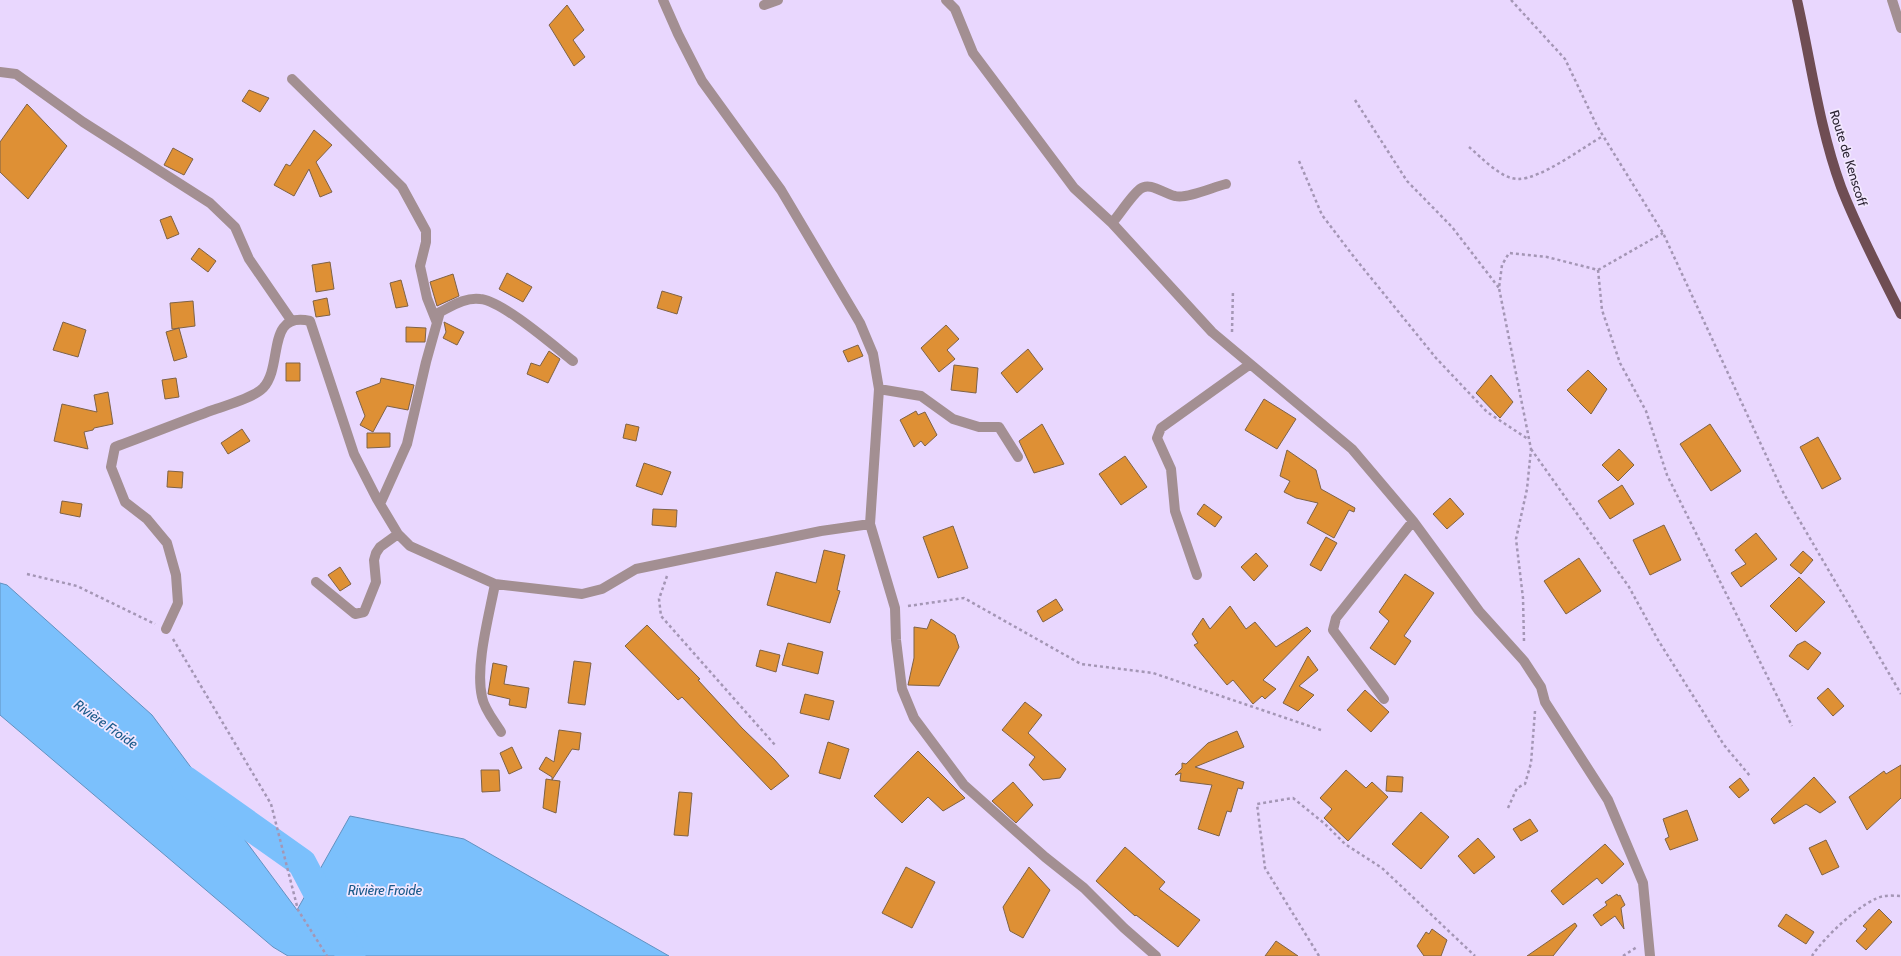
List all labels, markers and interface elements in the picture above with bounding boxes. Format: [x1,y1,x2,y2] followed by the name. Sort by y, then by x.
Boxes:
[1827,108,1871,209] street label: Route de Kenscoff
[70,695,142,753] water label: Rivière Froide
[348,881,423,899] water label: Rivière Froide

